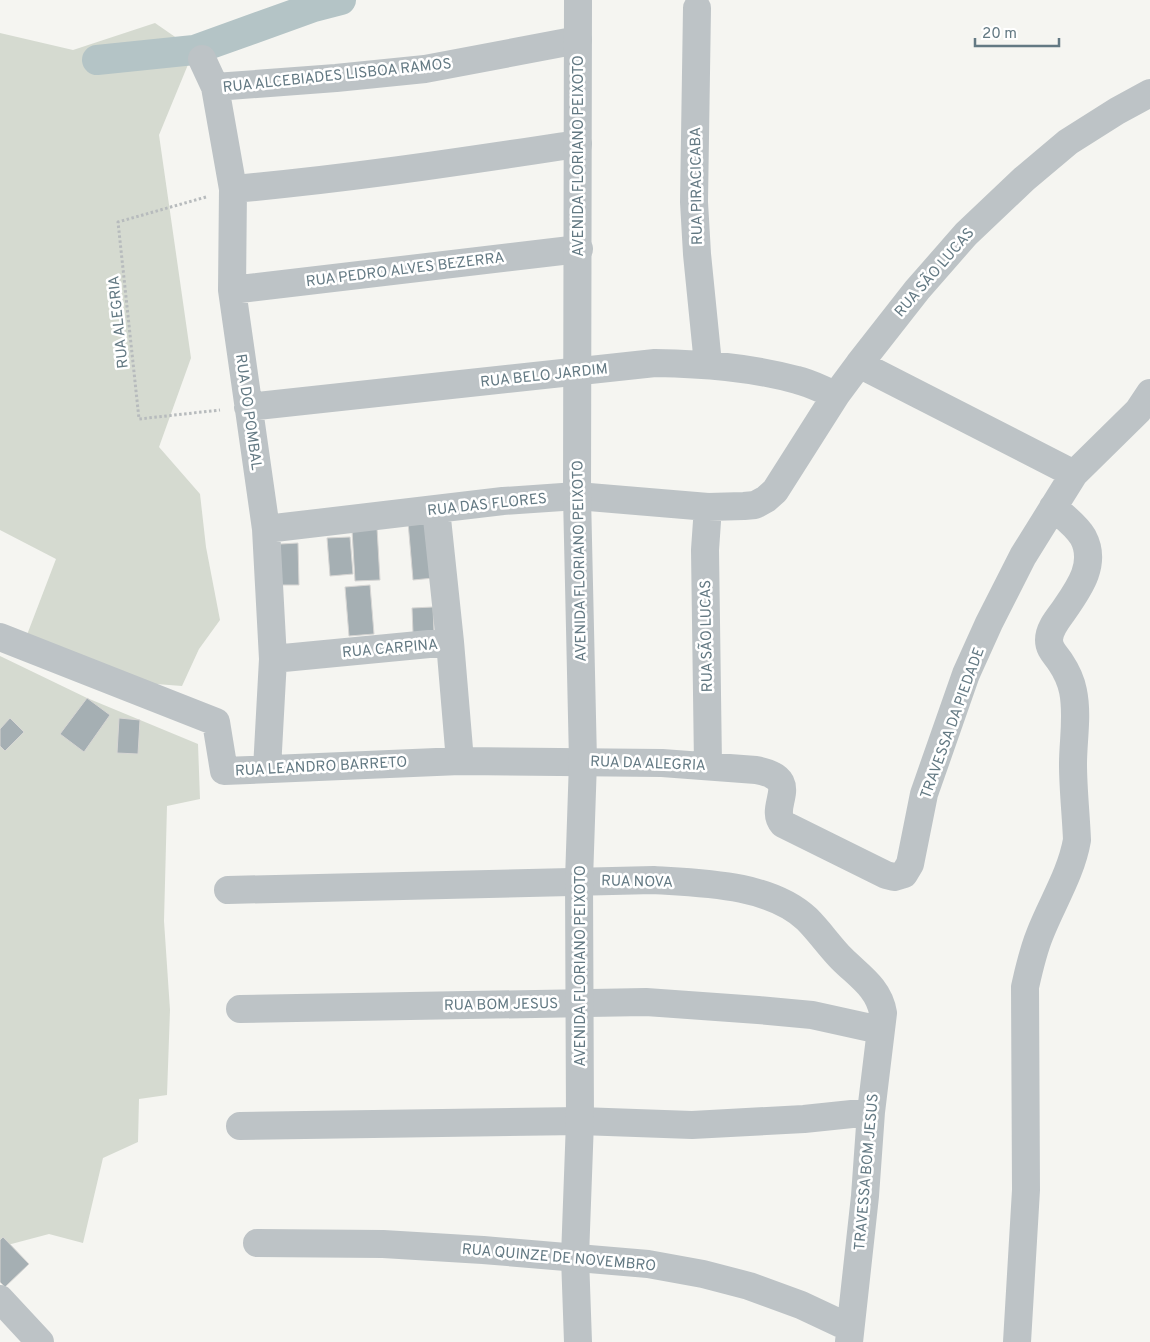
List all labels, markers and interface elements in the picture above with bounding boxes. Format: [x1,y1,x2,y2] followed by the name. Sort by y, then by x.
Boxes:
[975,15,1059,47] scale bar
[982,25,1017,44] text: 20 m
[222,55,452,98] street label: RUA ALCEBIADES LISBOA RAMOS
[570,55,589,257] street label: AVENIDA FLORIANO PEIXOTO
[687,127,708,245] street label: RUA PIRACICABA
[890,224,979,322] street label: RUA SÃO LUCAS
[305,249,506,292] street label: RUA PEDRO ALVES BEZERRA
[105,274,134,369] street label: RUA ALEGRIA
[230,353,265,472] street label: RUA DO POMBAL
[479,360,609,393] street label: RUA BELO JARDIM
[569,460,592,662] street label: AVENIDA FLORIANO PEIXOTO
[426,490,548,521] street label: RUA DAS FLORES
[696,580,718,692] street label: RUA SÃO LUCAS
[341,636,439,663] street label: RUA CARPINA
[917,645,990,802] street label: TRAVESSA DA PIEDADE
[234,753,408,781] street label: RUA LEANDRO BARRETO
[590,753,706,776] street label: RUA DA ALEGRIA
[572,865,591,1067] street label: AVENIDA FLORIANO PEIXOTO
[601,872,673,893] street label: RUA NOVA
[444,995,558,1016] street label: RUA BOM JESUS
[851,1093,884,1251] street label: TRAVESSA BOM JESUS
[461,1241,657,1276] street label: RUA QUINZE DE NOVEMBRO

